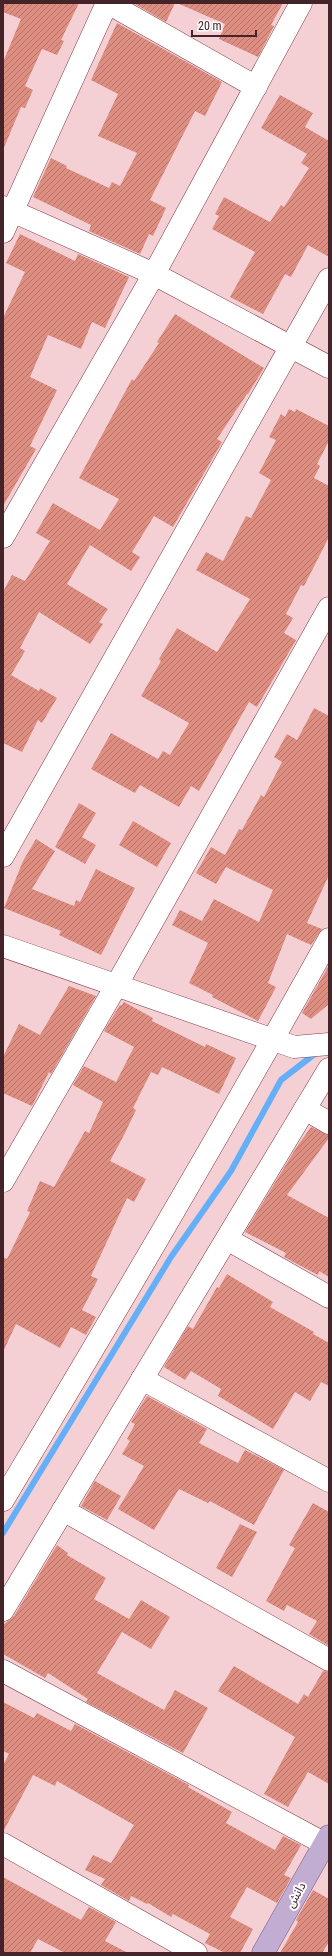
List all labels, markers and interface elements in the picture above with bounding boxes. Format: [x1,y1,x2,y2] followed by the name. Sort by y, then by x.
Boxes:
[192,12,256,38] scale bar
[198,19,222,33] text: 20 m
[283,1880,309,1910] street label: دانش

